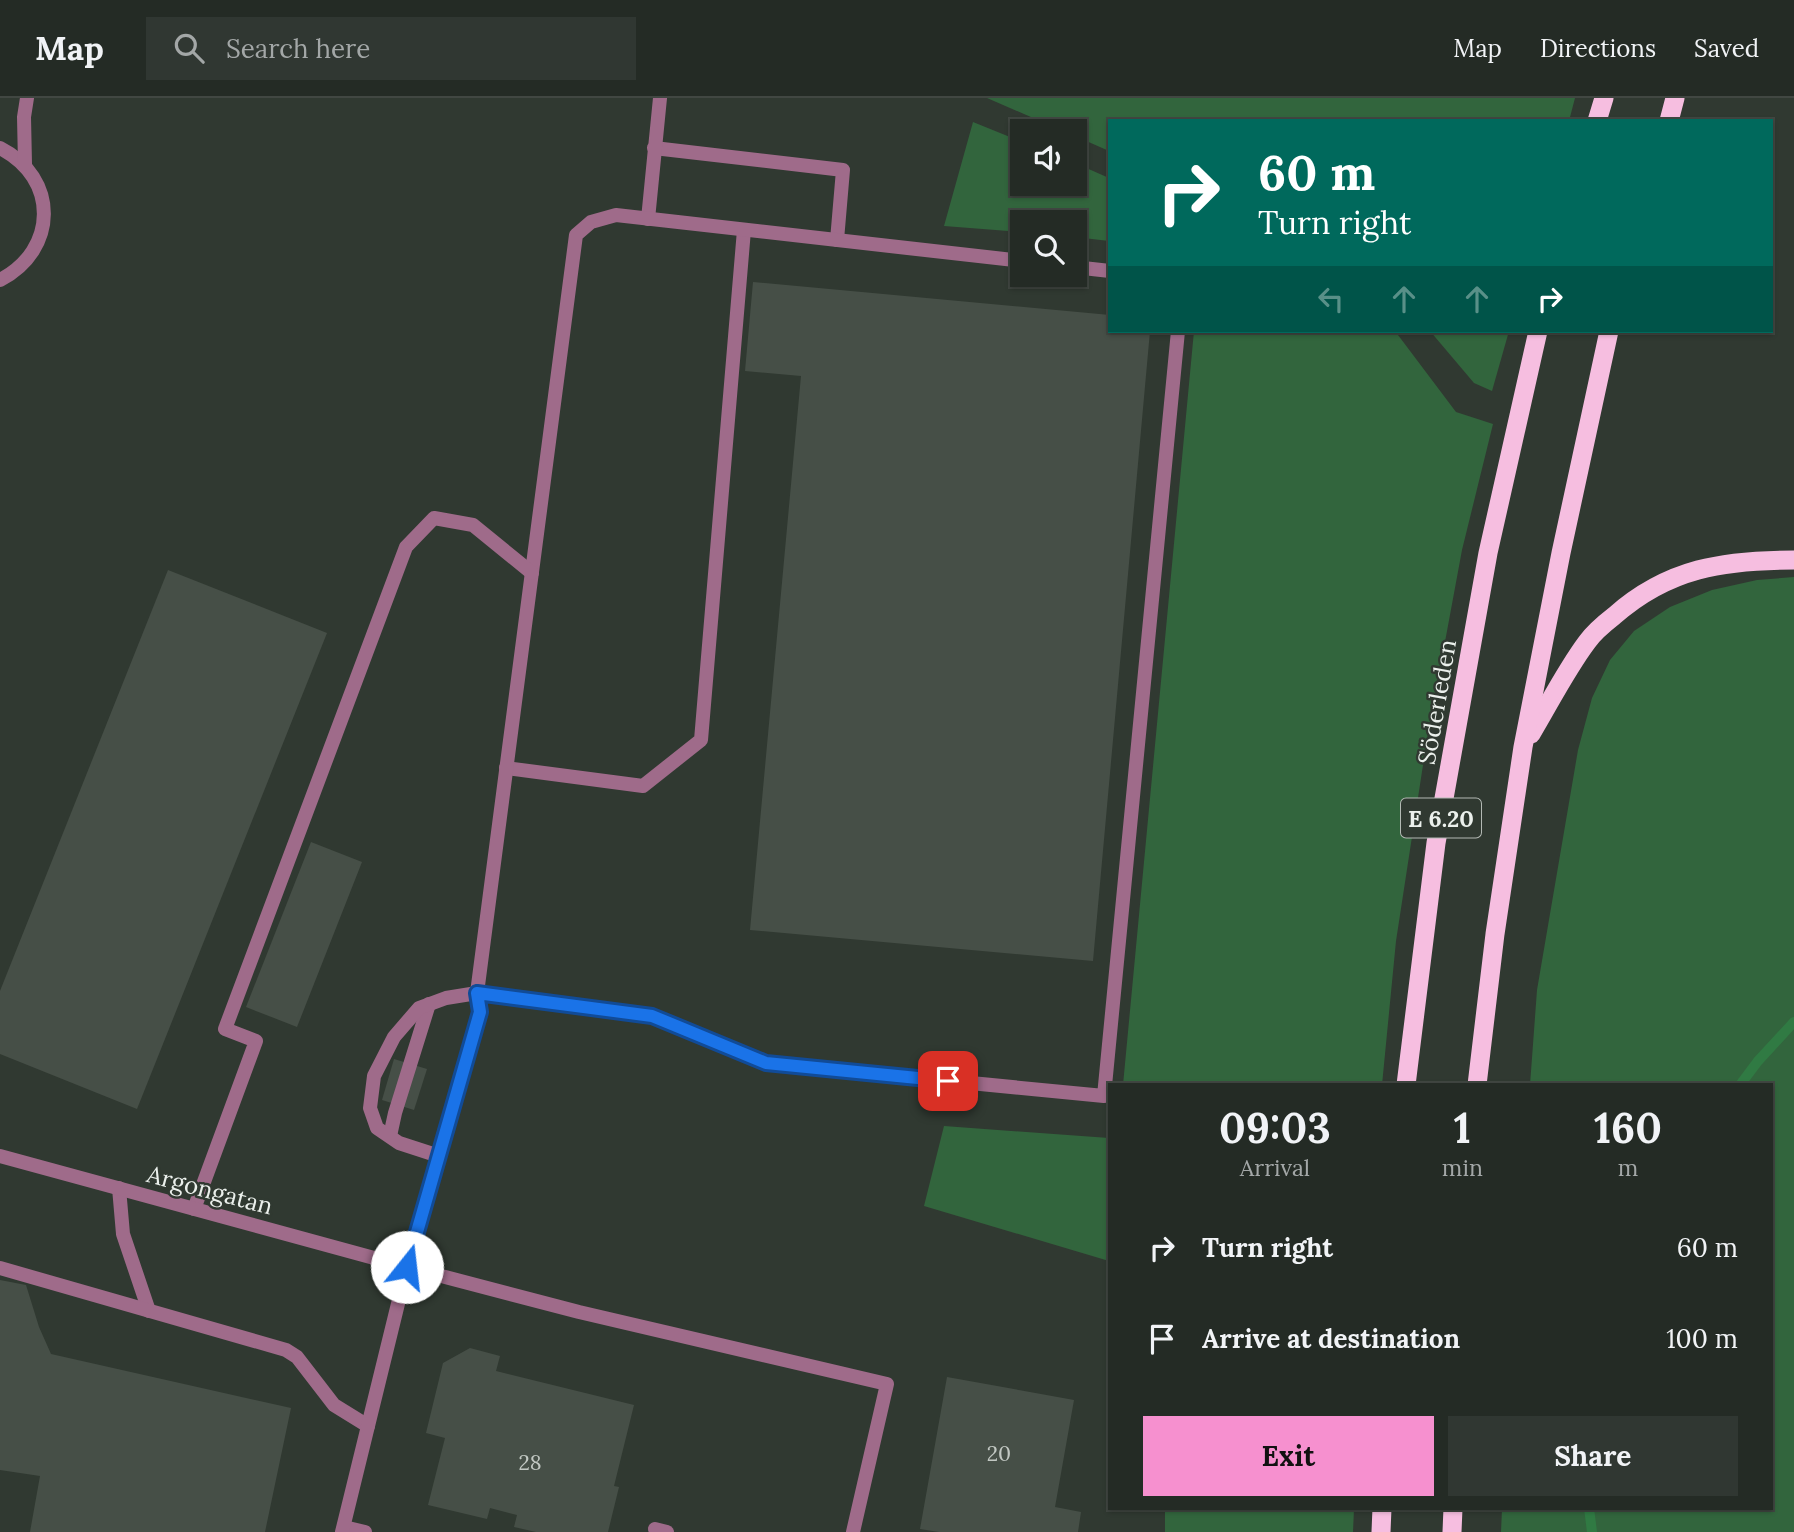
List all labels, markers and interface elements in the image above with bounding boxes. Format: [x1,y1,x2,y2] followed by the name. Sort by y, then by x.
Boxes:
[146,17,636,80] search box
[35,27,104,69] text: Map
[170,29,208,67] icon: search
[226,32,370,65] text: Search here
[1453,33,1502,64] text: Map
[1540,33,1656,64] text: Directions
[1694,33,1759,64] text: Saved
[1010,119,1087,287] map controls
[1010,119,1087,196] button: sound
[1258,141,1375,203] text: 60 m
[1143,147,1234,238] icon: right
[1258,202,1411,243] text: Turn right
[1010,210,1087,287] button: search
[1312,280,1350,318] icon: left
[1385,280,1423,318] icon: ahead
[1458,280,1496,318] icon: ahead
[1531,280,1569,318] icon: right
[1411,637,1463,767] street label: Söderleden
[1401,798,1481,838] road number: E 6.20
[918,1051,978,1111] pin
[929,1062,967,1100] icon: arrive
[1219,1101,1331,1155] text: 09:03
[1454,1101,1471,1155] text: 1
[1594,1101,1662,1155] text: 160
[1240,1153,1310,1182] text: Arrival
[1442,1153,1483,1182] text: min
[1618,1153,1638,1182] text: m
[143,1158,276,1222] street label: Argongatan
[1143,1229,1181,1267] icon: right
[370,1230,444,1304] position arrow
[1202,1231,1333,1264] text: Turn right
[1677,1231,1738,1264] text: 60 m
[1143,1320,1181,1358] icon: arrive
[1202,1322,1460,1355] text: Arrive at destination
[1666,1322,1738,1355] text: 100 m
[1143,1416,1434,1496] button: Exit
[1448,1416,1738,1496] button: Share
[987,1440,1011,1467] house number: 20
[518,1449,542,1476] house number: 28

